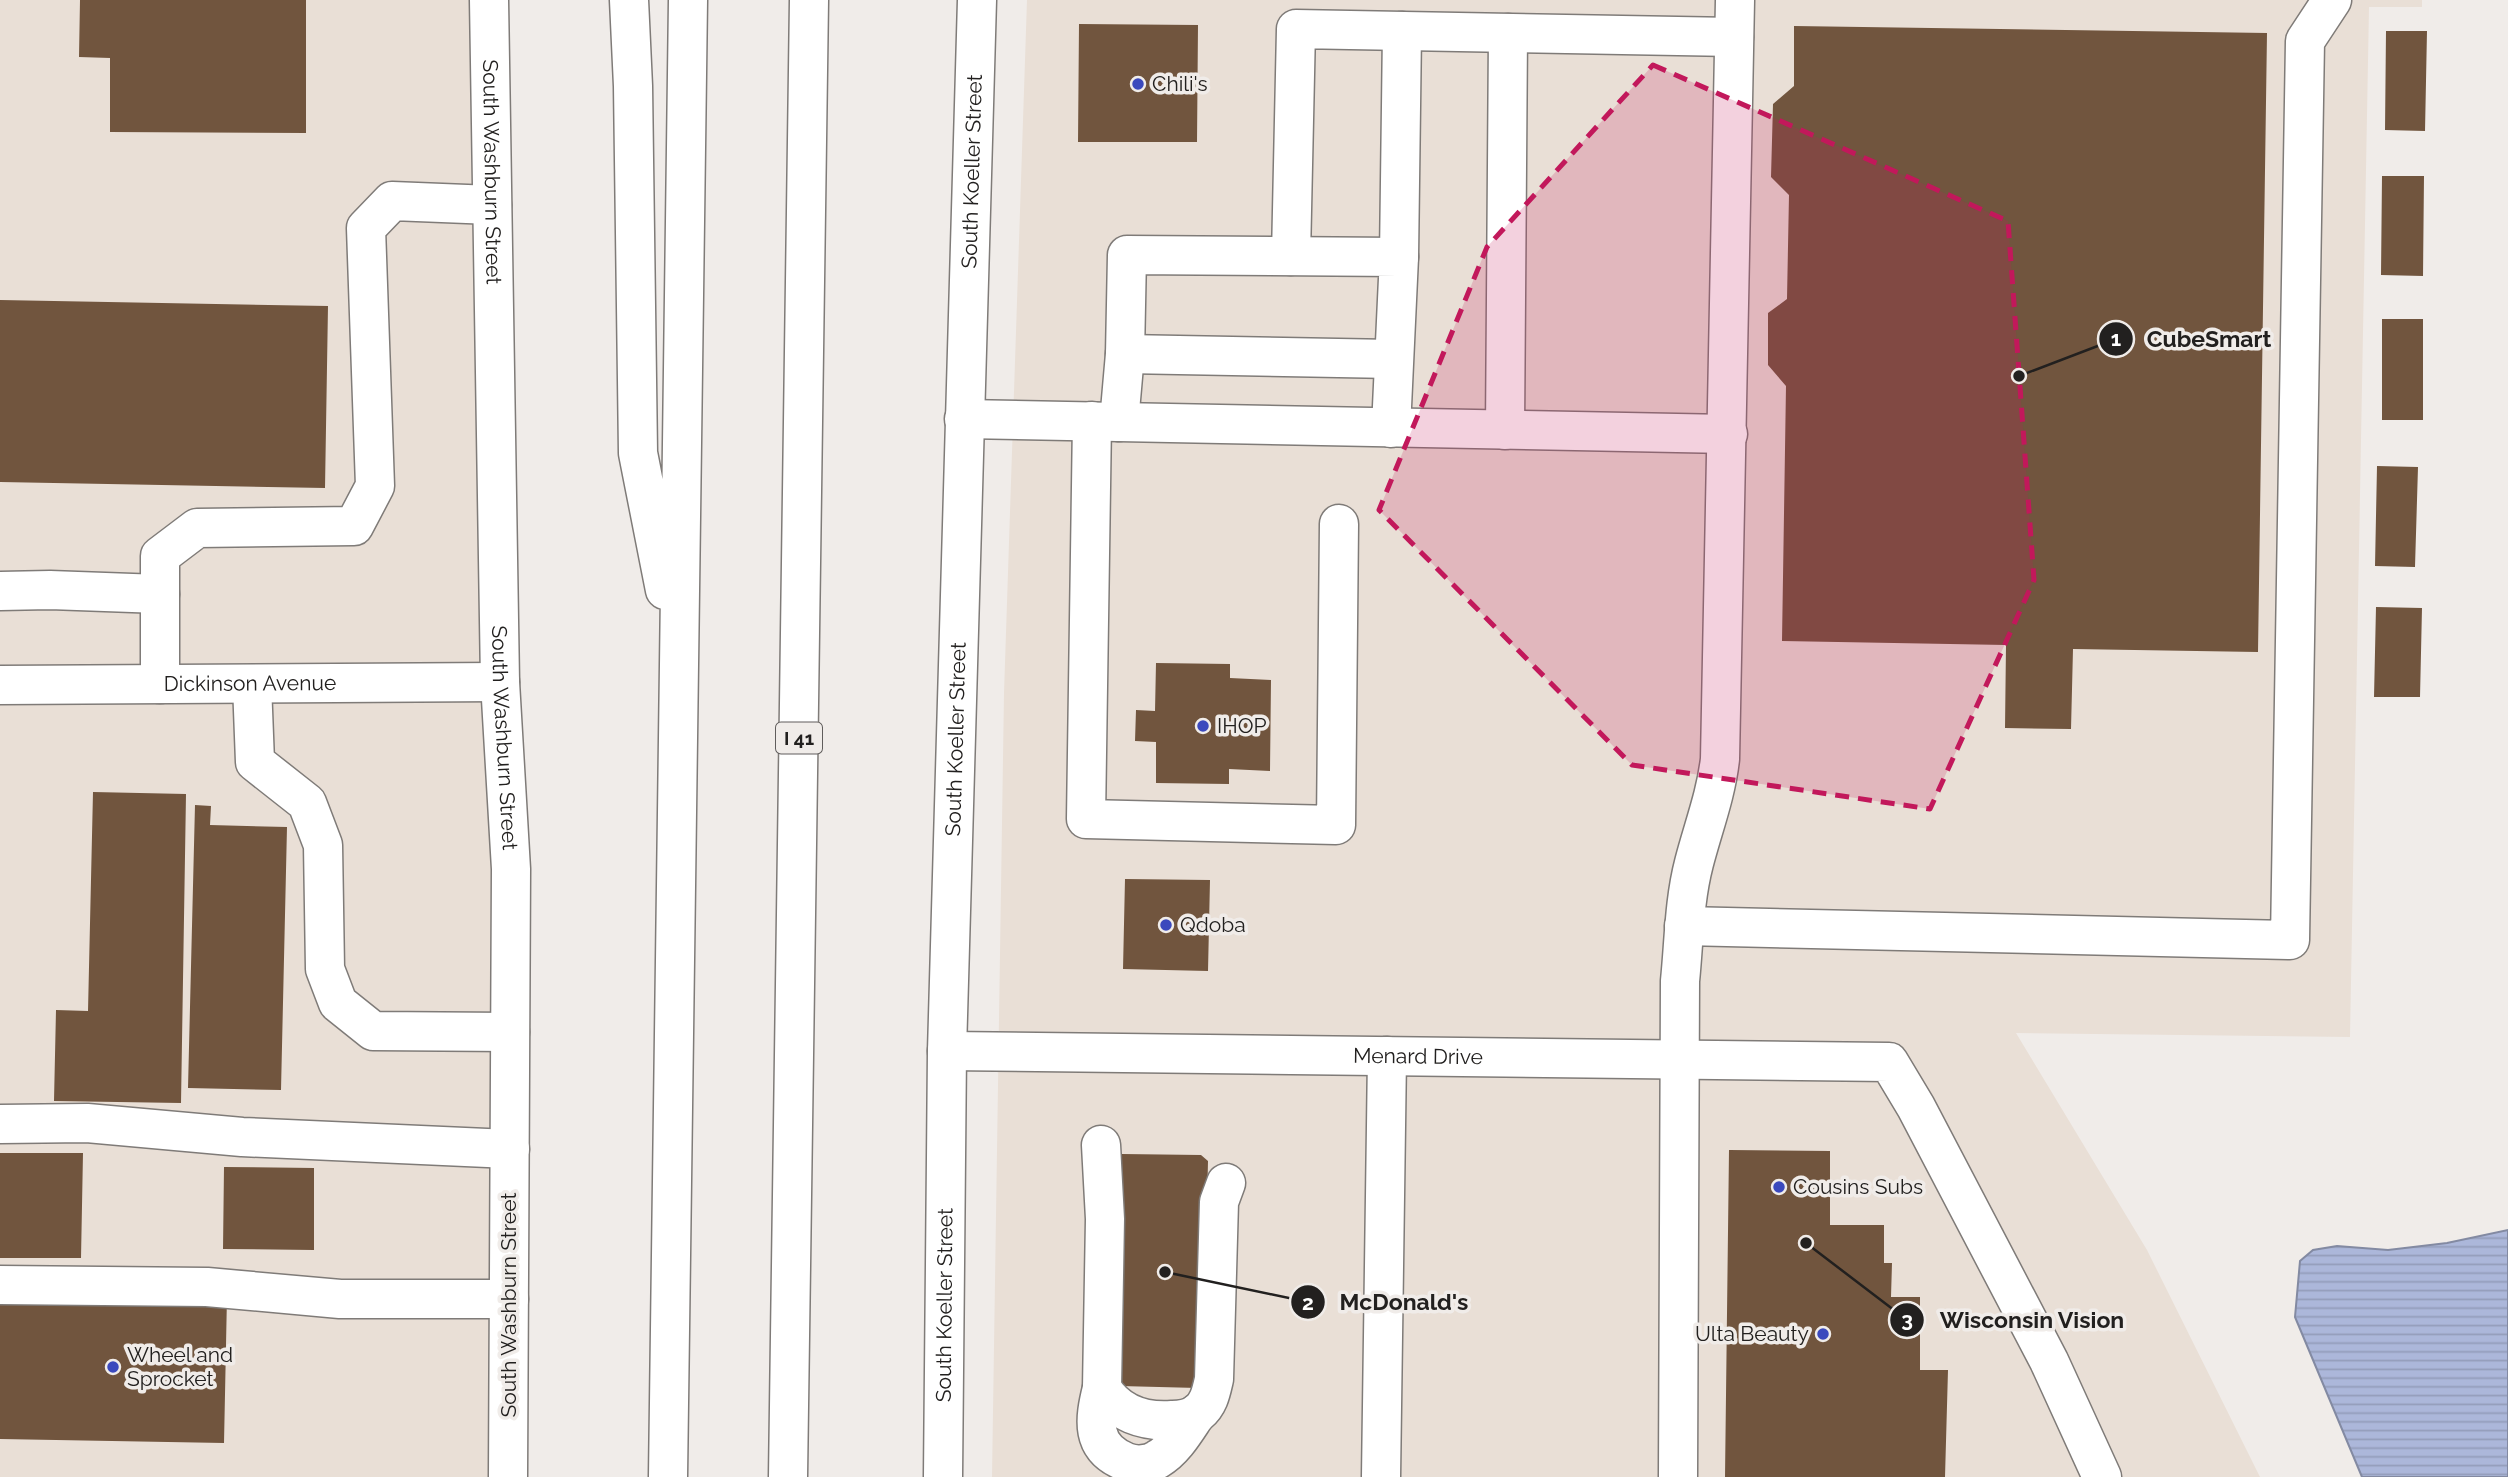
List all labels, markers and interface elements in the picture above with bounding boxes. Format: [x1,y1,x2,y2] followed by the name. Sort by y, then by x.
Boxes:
[478,59,507,285] street label: South Washburn Street
[1152,71,1208,96] place label: Chili's
[956,74,987,269] street label: South Koeller Street
[1130,76,1146,92] marker: Chili's
[2098,317,2286,361] callout: CubeSmart
[2147,325,2271,352] text: CubeSmart
[2111,326,2121,351] text: 1
[487,625,523,851] street label: South Washburn Street
[940,642,971,837] street label: South Koeller Street
[164,670,336,696] street label: Dickinson Avenue
[1217,713,1267,738] place label: IHOP
[1195,718,1211,734] marker: IHOP
[776,722,822,754] road number: I 41
[1180,912,1246,937] place label: Qdoba
[1158,917,1174,933] marker: Qdoba
[1353,1043,1483,1069] street label: Menard Drive
[1793,1174,1923,1199] place label: Cousins Subs
[1771,1179,1787,1195] marker: Cousins Subs
[496,1193,521,1417] street label: South Washburn Street
[931,1208,958,1402] street label: South Koeller Street
[1291,1280,1483,1324] callout: McDonald's
[1340,1288,1468,1315] text: McDonald's
[1302,1290,1314,1315] text: 2
[1890,1298,2138,1342] callout: Wisconsin Vision
[1940,1306,2124,1333] text: Wisconsin Vision
[1901,1307,1913,1332] text: 3
[1695,1321,1809,1346] place label: Ulta Beauty
[1815,1326,1831,1342] marker: Ulta Beauty
[127,1342,233,1391] place label: Wheel and Sprocket
[105,1359,121,1375] marker: Wheel and Sprocket

